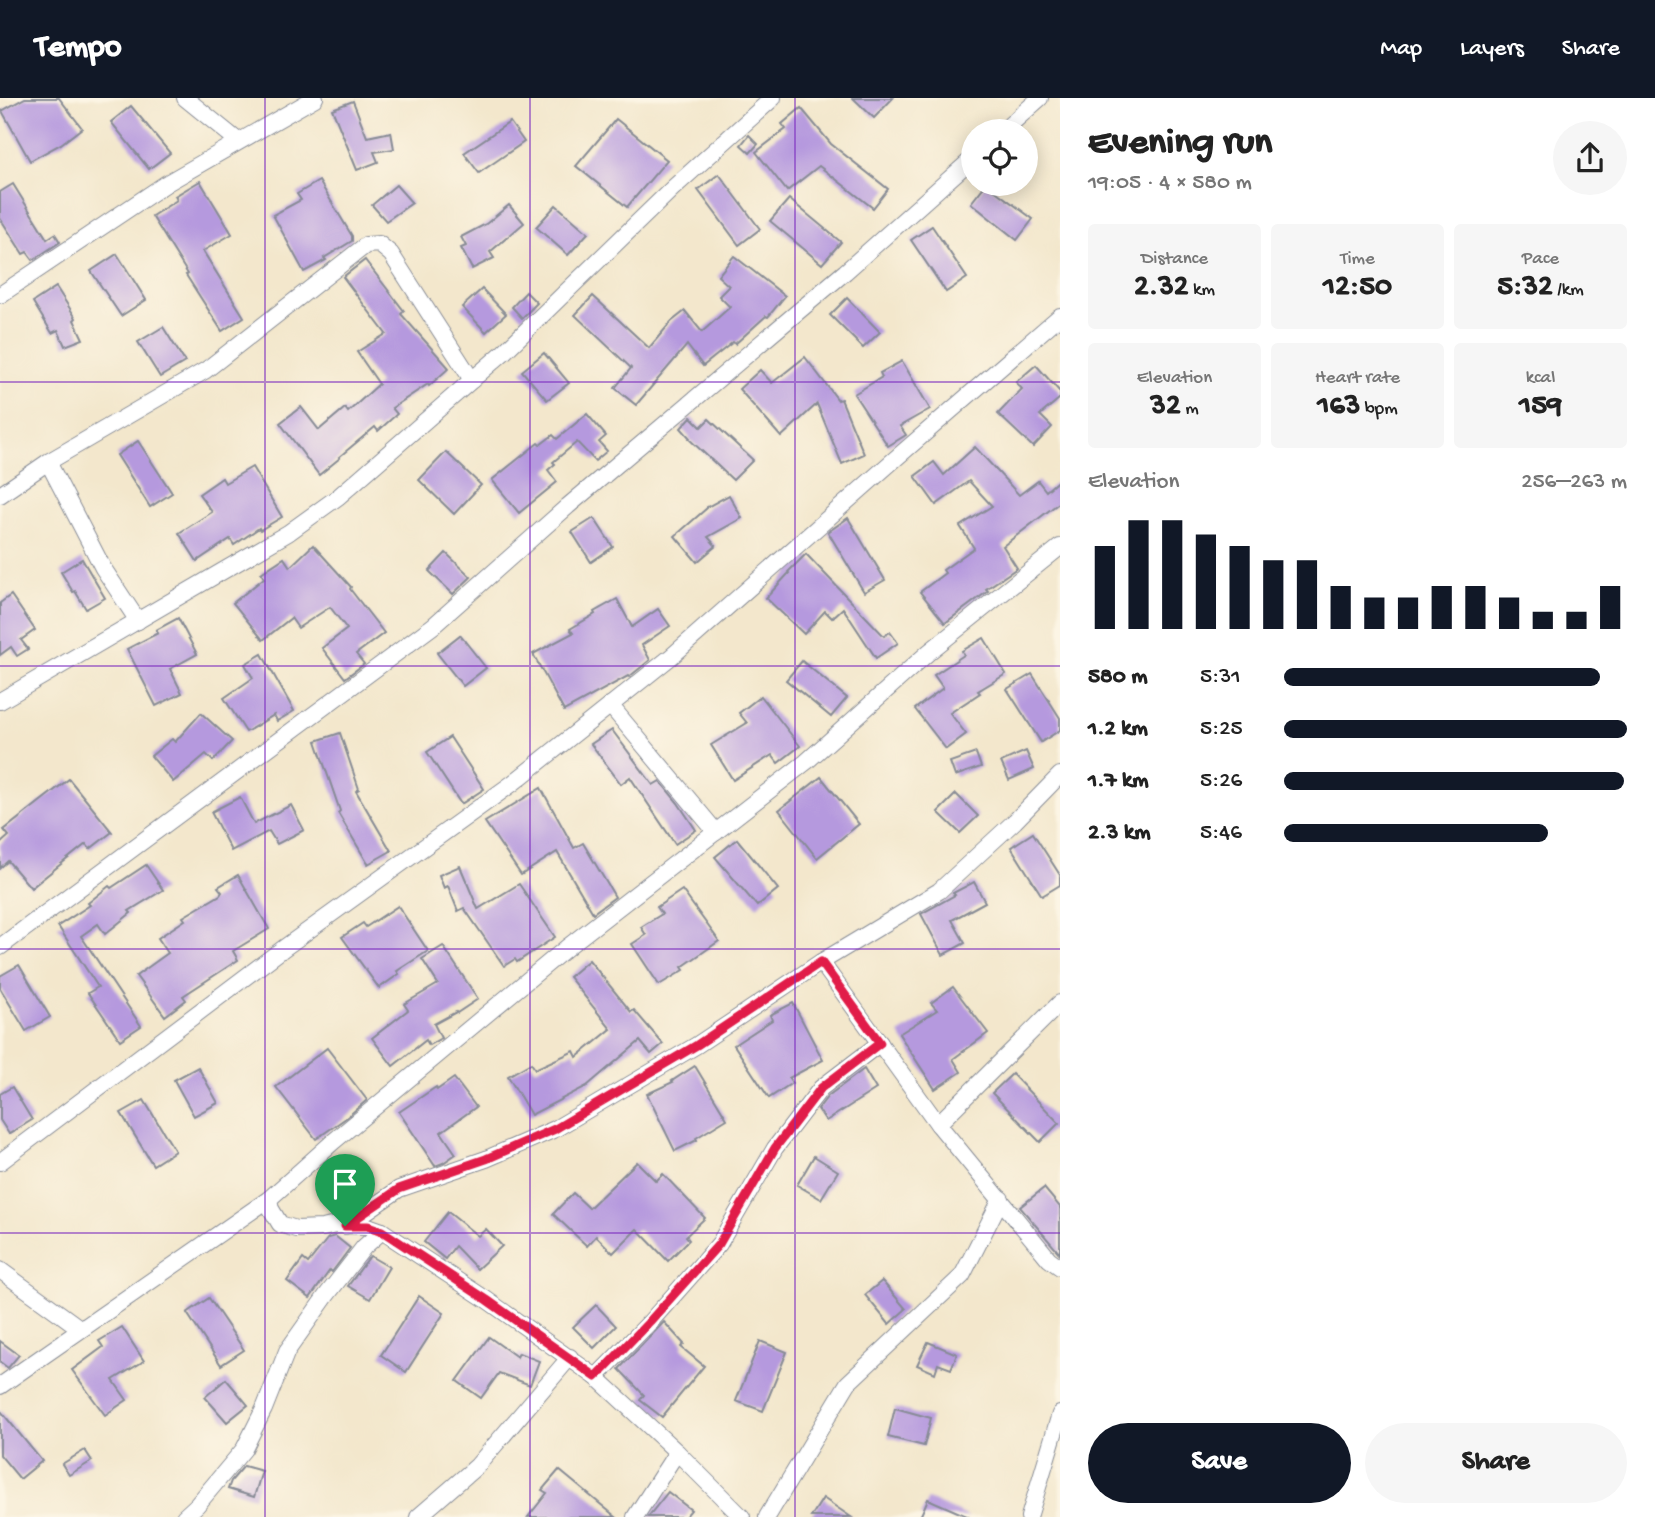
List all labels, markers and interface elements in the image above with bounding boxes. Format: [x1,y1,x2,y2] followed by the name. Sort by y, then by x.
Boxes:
[35,30,122,68] text: Tempo
[1380,35,1422,64] text: Map
[1460,35,1524,64] text: Layers
[1562,35,1620,64] text: Share
[961,119,1038,196] map controls
[961,119,1038,196] button: locate
[1553,121,1627,195] button: share
[1088,122,1272,166] text: Evening run
[1088,170,1252,197] text: 19:05 · 4 × 580 m
[1141,248,1208,271] text: Distance
[1340,248,1375,271] text: Time
[1522,248,1559,271] text: Pace
[1134,271,1188,306] text: 2.32
[1323,271,1392,306] text: 12:50
[1497,271,1553,306] text: 5:32
[1188,279,1215,302] text: km
[1553,279,1584,302] text: /km
[1137,367,1212,390] text: Elevation
[1315,367,1400,390] text: Heart rate
[1526,367,1555,390] text: kcal
[1150,390,1181,425] text: 32
[1317,390,1360,425] text: 163
[1519,390,1562,425] text: 159
[1181,398,1199,421] text: m
[1360,398,1398,421] text: bpm
[1088,469,1179,496] text: Elevation
[1521,469,1627,496] text: 256–263 m
[1088,664,1148,691] text: 580 m
[1200,664,1241,691] text: 5:31
[1088,716,1148,743] text: 1.2 km
[1200,716,1243,743] text: 5:25
[1088,768,1149,795] text: 1.7 km
[1200,768,1242,795] text: 5:26
[1088,820,1150,847] text: 2.3 km
[1200,820,1242,847] text: 5:46
[315,1154,375,1226] pin
[326,1165,364,1203] icon: arrive
[1088,1423,1351,1503] button: Save
[1365,1423,1627,1503] button: Share

